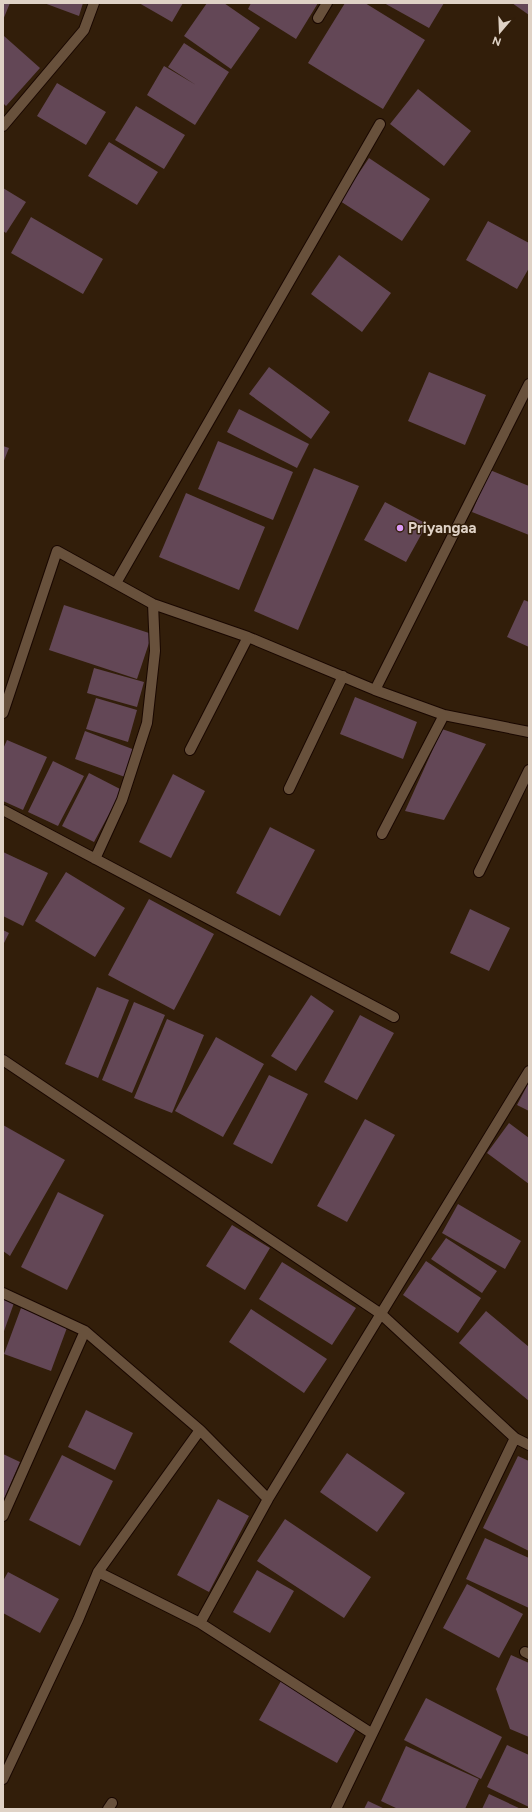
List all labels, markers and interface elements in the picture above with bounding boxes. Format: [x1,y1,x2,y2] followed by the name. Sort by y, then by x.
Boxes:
[480,12,520,52] north arrow
[491,33,503,49] text: N
[408,519,477,537] place label: Priyangaa
[395,523,405,533] marker: Priyangaa

